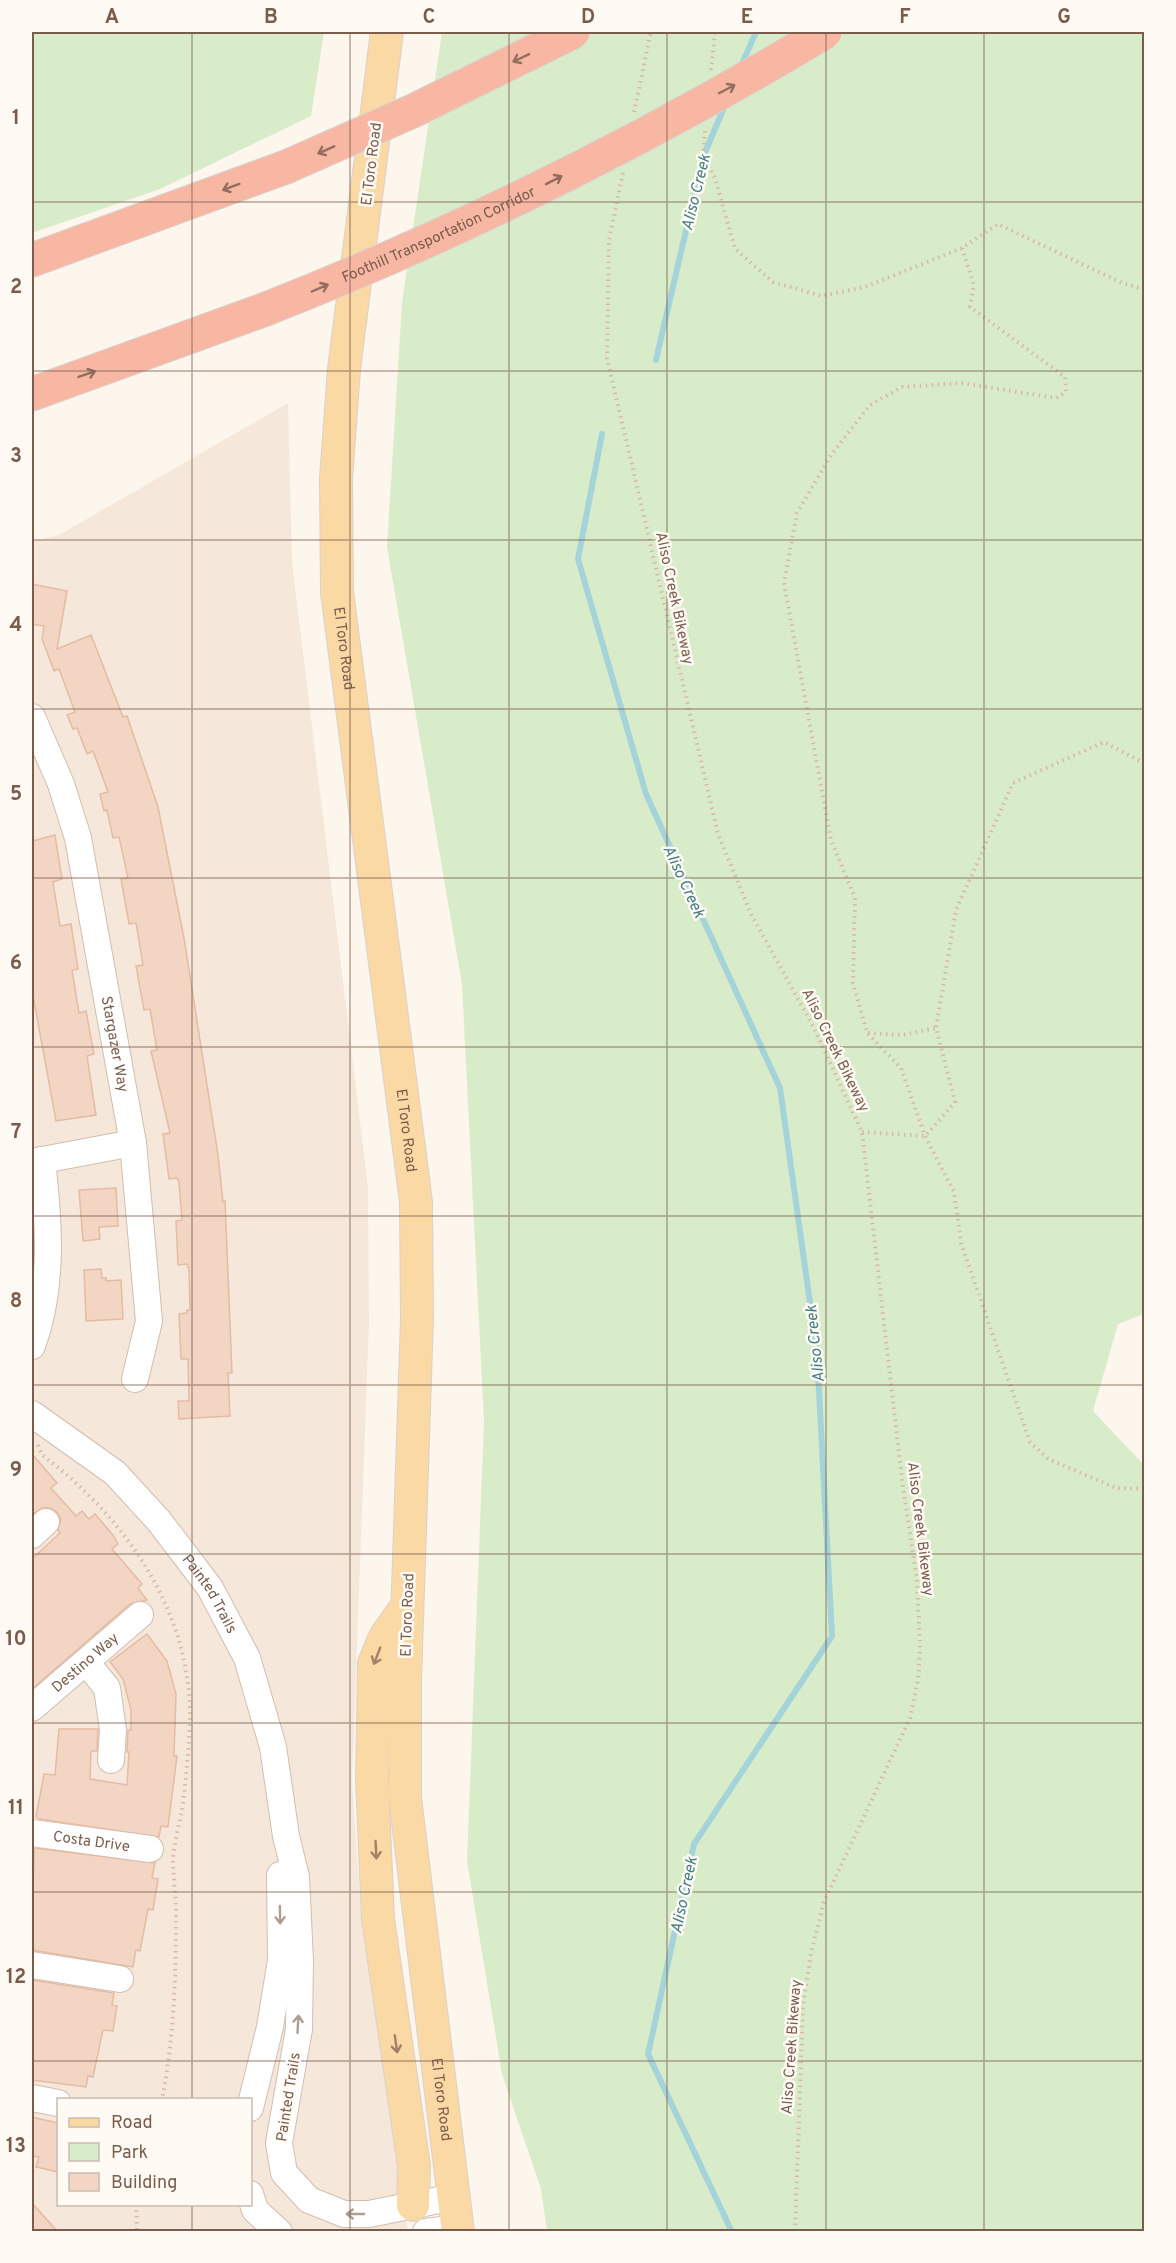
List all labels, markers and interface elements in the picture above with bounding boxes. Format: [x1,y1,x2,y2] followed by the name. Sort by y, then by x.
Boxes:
[105,5,119,31] text: A
[264,5,278,31] text: B
[423,5,435,31] text: C
[581,5,595,31] text: D
[741,5,753,31] text: E
[899,5,911,31] text: F
[1057,5,1071,31] text: G
[512,52,530,64] one-way arrow
[718,83,735,95] one-way arrow
[12,106,20,132] text: 1
[358,122,387,207] street label: El Toro Road
[317,145,335,156] one-way arrow
[678,151,716,233] water label: Aliso Creek
[545,174,563,185] one-way arrow
[222,183,241,194] one-way arrow
[339,183,539,288] street label: Foothill Transportation Corridor
[10,275,22,301] text: 2
[310,282,329,293] one-way arrow
[77,368,96,379] one-way arrow
[10,444,22,470] text: 3
[650,530,697,666] street label: Aliso Creek Bikeway
[328,606,358,691] street label: El Toro Road
[10,613,22,639] text: 4
[10,782,22,808] text: 5
[658,842,709,922] water label: Aliso Creek
[10,951,22,977] text: 6
[796,986,873,1116] street label: Aliso Creek Bikeway
[96,995,132,1094] street label: Stargazer Way
[390,1088,420,1173] street label: El Toro Road
[11,1120,21,1146] text: 7
[10,1289,22,1315] text: 8
[802,1303,830,1384] water label: Aliso Creek
[10,1458,22,1484] text: 9
[902,1461,937,1598] street label: Aliso Creek Bikeway
[177,1551,240,1637] street label: Painted Trails
[398,1573,419,1657] street label: El Toro Road
[5,1627,27,1653] text: 10
[49,1629,123,1698] street label: Destino Way
[371,1646,382,1665] one-way arrow
[8,1796,24,1822] text: 11
[52,1828,131,1857] street label: Costa Drive
[370,1840,381,1860] one-way arrow
[667,1854,703,1936] water label: Aliso Creek
[274,1904,286,1924] one-way arrow
[6,1965,26,1991] text: 12
[778,1979,807,2115] street label: Aliso Creek Bikeway
[293,2015,304,2035] one-way arrow
[390,2033,401,2053] one-way arrow
[273,2051,306,2143] street label: Painted Trails
[426,2057,455,2142] street label: El Toro Road
[57,2098,252,2206] legend
[111,2112,153,2135] text: Road
[6,2134,26,2160] text: 13
[111,2142,148,2165] text: Park
[111,2172,177,2195] text: Building
[346,2208,366,2220] one-way arrow

